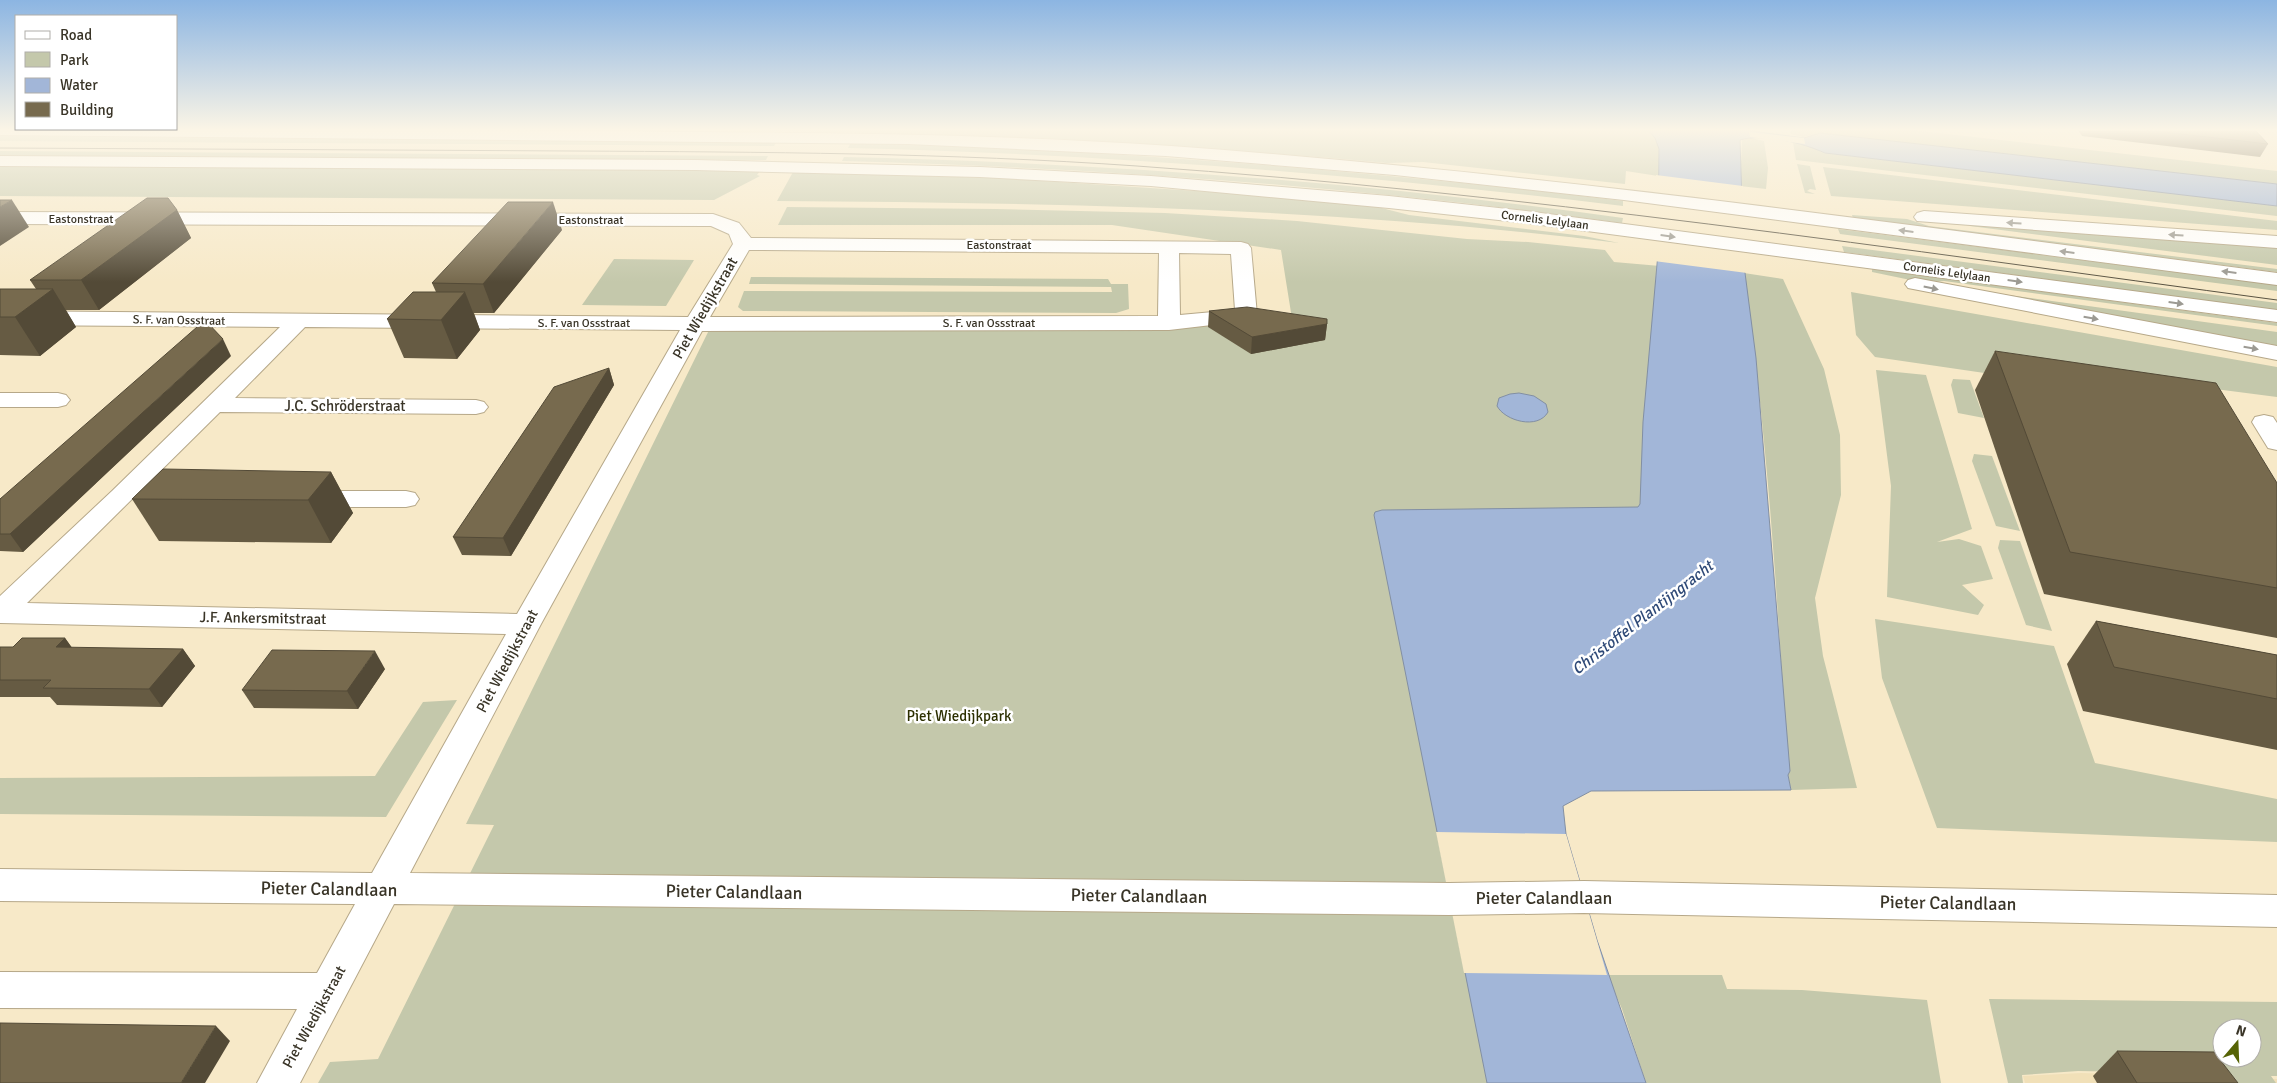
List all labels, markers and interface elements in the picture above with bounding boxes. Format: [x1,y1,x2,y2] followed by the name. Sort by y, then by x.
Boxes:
[15,15,178,130] legend
[60,26,92,44] text: Road
[60,51,89,69] text: Park
[60,76,98,94] text: Water
[60,101,114,119] text: Building
[1500,208,1590,233] street label: Cornelis Lelylaan
[49,212,113,227] street label: Eastonstraat
[559,213,623,228] street label: Eastonstraat
[2006,218,2022,226] one-way arrow
[1898,227,1914,235] one-way arrow
[2168,231,2184,239] one-way arrow
[1661,232,1677,240] one-way arrow
[967,238,1031,253] street label: Eastonstraat
[2059,248,2075,256] one-way arrow
[669,254,741,362] street label: Piet Wiedijkstraat
[1902,259,1992,286] street label: Cornelis Lelylaan
[2220,268,2236,276] one-way arrow
[2007,277,2023,285] one-way arrow
[1924,284,1940,292] one-way arrow
[2169,299,2185,307] one-way arrow
[133,312,225,329] street label: S. F. van Ossstraat
[2083,315,2099,323] one-way arrow
[538,316,630,331] street label: S. F. van Ossstraat
[943,316,1035,331] street label: S. F. van Ossstraat
[2243,344,2258,352] one-way arrow
[284,397,406,415] street label: J.C. Schröderstraat
[1568,555,1719,679] water label: Christoffel Plantijngracht
[472,606,542,716] street label: Piet Wiedijkstraat
[199,608,327,628] street label: J.F. Ankersmitstraat
[906,707,1012,725] park label: Piet Wiedijkpark
[260,877,398,901] street label: Pieter Calandlaan
[665,880,803,904] street label: Pieter Calandlaan
[1070,884,1208,908] street label: Pieter Calandlaan
[1476,887,1612,909] street label: Pieter Calandlaan
[1879,891,2017,915] street label: Pieter Calandlaan
[278,963,350,1071] street label: Piet Wiedijkstraat
[2212,1018,2262,1068] north arrow
[2234,1022,2248,1041] text: N

